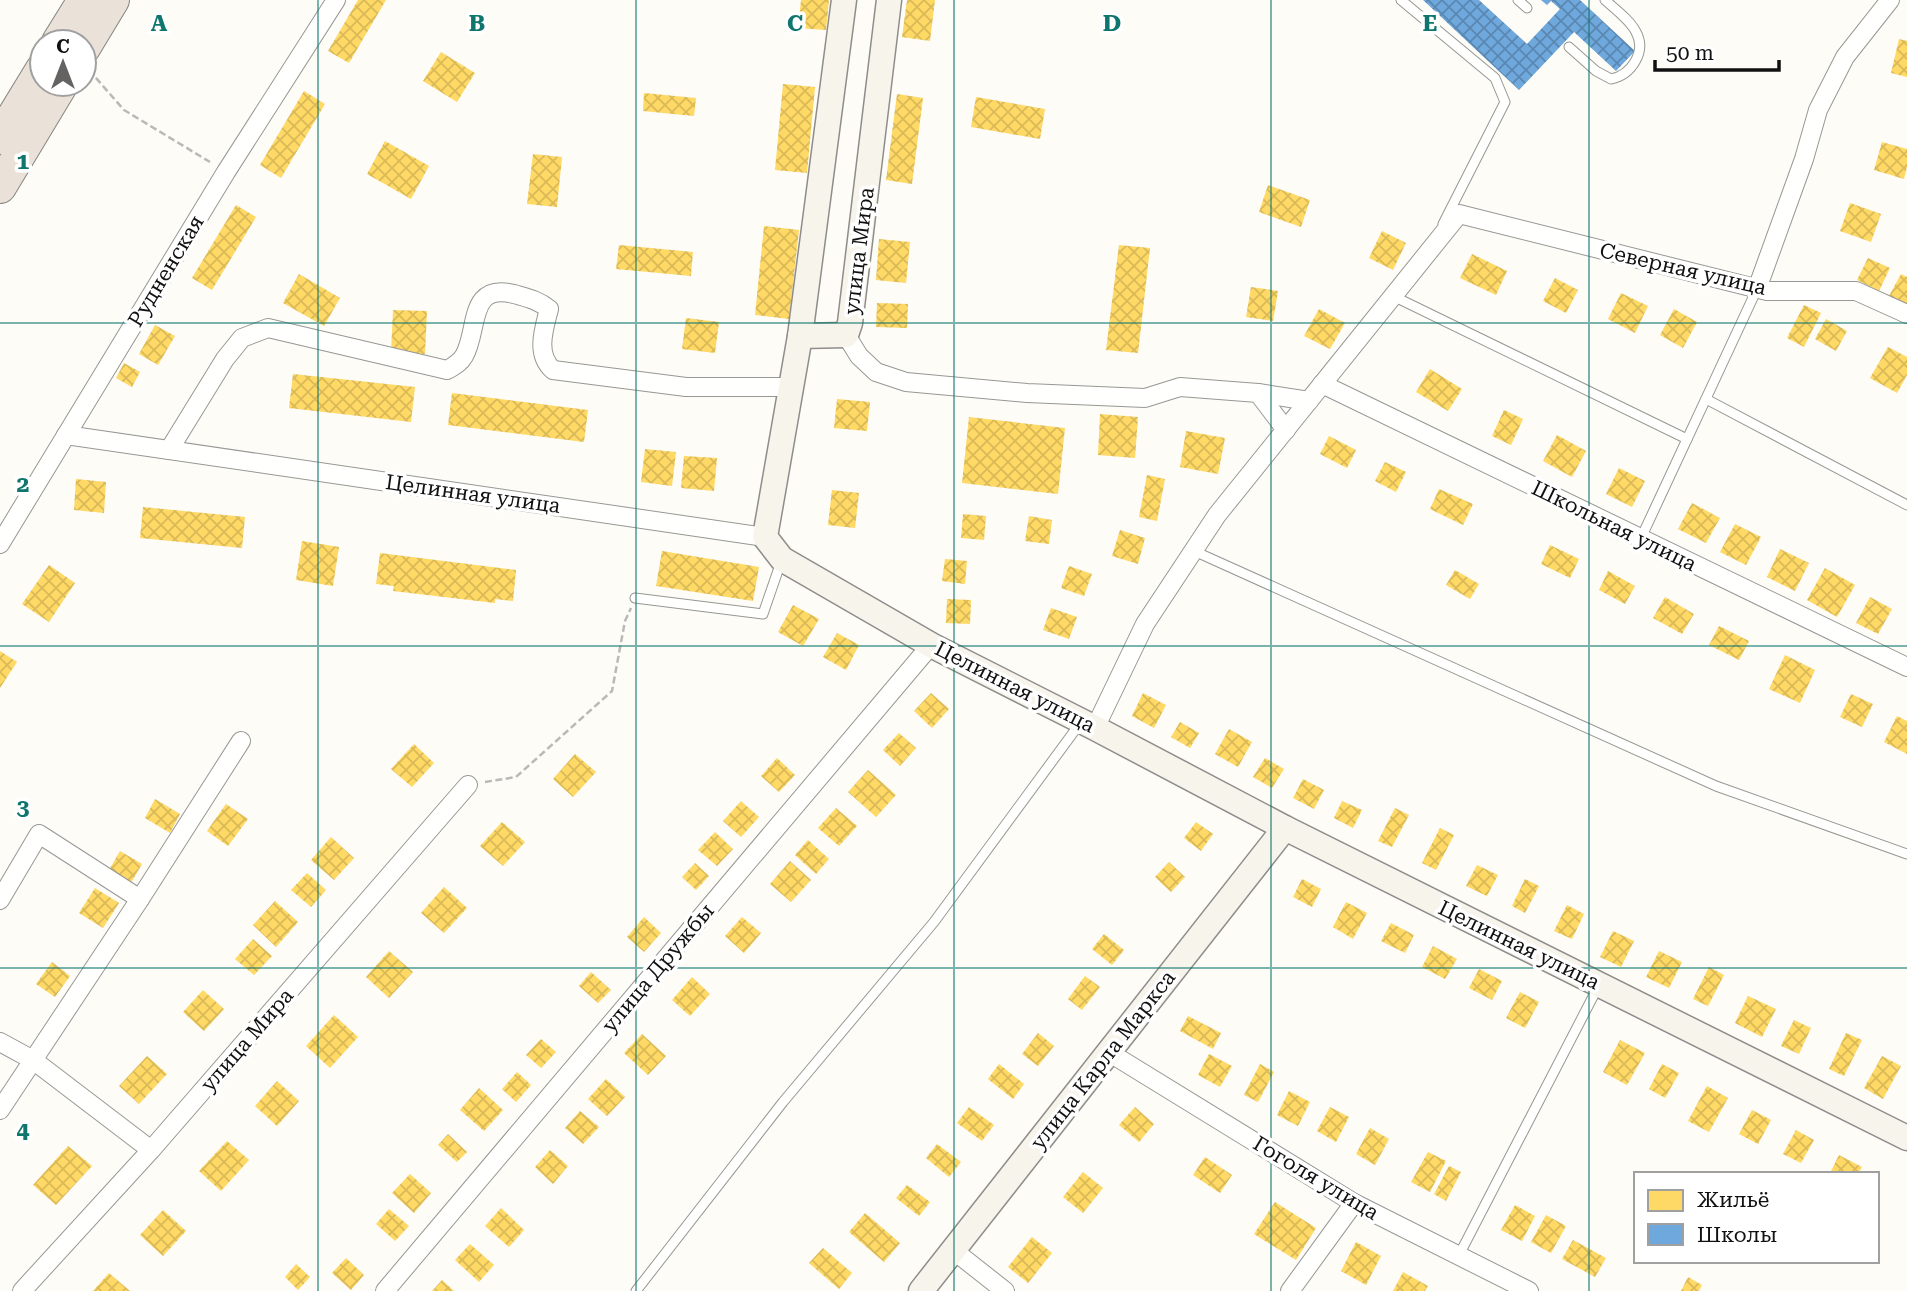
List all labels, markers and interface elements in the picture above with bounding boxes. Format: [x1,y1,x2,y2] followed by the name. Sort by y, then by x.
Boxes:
[151,10,168,37] text: A
[469,10,485,37] text: B
[787,10,803,37] text: C
[1103,10,1121,37] text: D
[1423,10,1437,37] text: E
[28,28,98,98] north arrow
[1655,28,1779,72] scale bar
[56,35,70,58] text: С
[1666,41,1714,65] text: 50 m
[17,148,30,175] text: 1
[839,185,879,316] street label: улица Мира
[123,211,209,331] street label: Рудненская
[1597,238,1769,300] street label: Северная улица
[384,470,563,518] street label: Целинная улица
[17,471,29,498] text: 2
[1528,476,1701,577] street label: Школьная улица
[931,636,1099,738] street label: Целинная улица
[17,794,30,821] text: 3
[1435,896,1604,995] street label: Целинная улица
[597,899,719,1037] street label: улица Дружбы
[1026,965,1181,1154] street label: улица Карла Маркса
[196,983,299,1096] street label: улица Мира
[17,1117,30,1144] text: 4
[1249,1131,1384,1225] street label: Гоголя улица
[1634,1172,1879,1263] legend
[1697,1188,1769,1212] text: Жильё
[1697,1223,1777,1247] text: Школы

